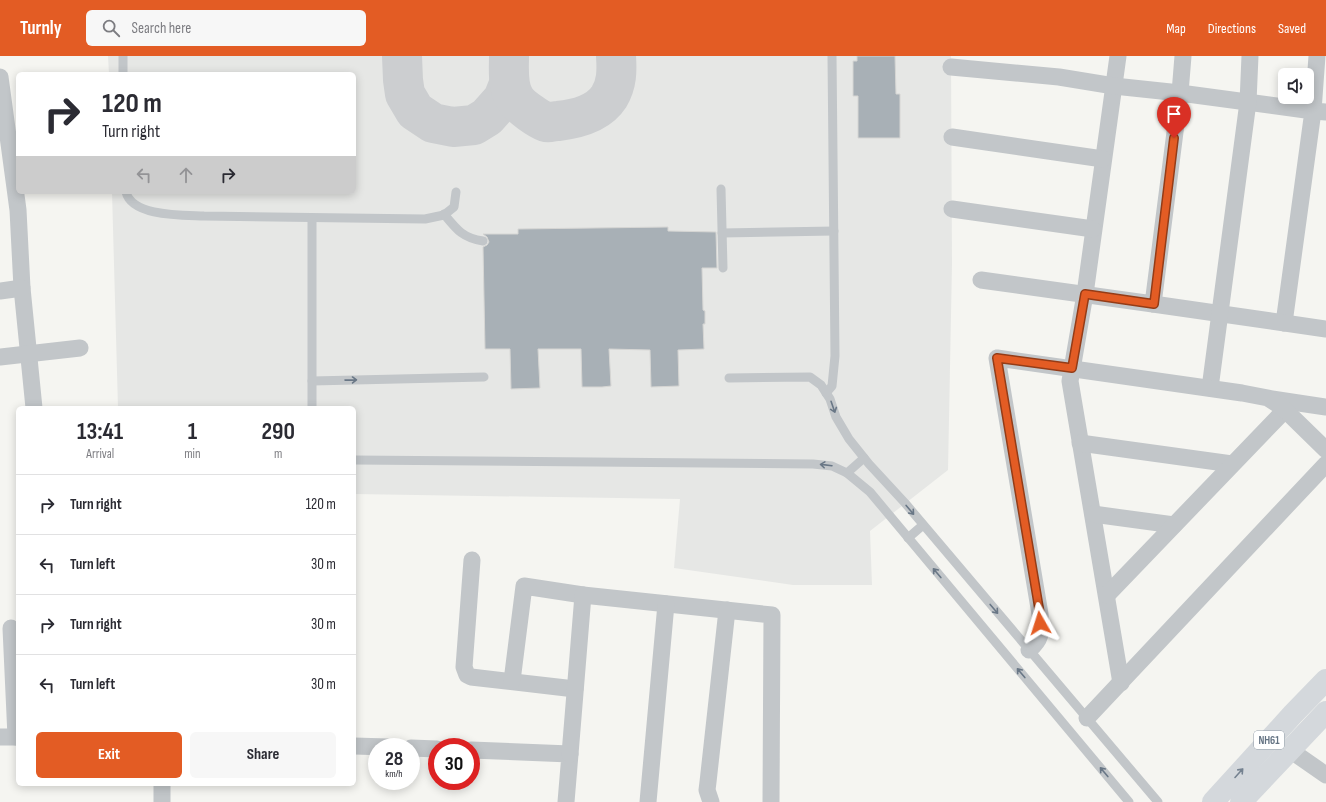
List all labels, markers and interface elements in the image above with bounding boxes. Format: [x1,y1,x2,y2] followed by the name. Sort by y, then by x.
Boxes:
[86,10,366,46] search box
[20,17,62,40] text: Turnly
[100,17,122,39] icon: search
[132,19,191,38] text: Search here
[1166,20,1186,37] text: Map
[1208,20,1256,37] text: Directions
[1278,20,1306,37] text: Saved
[1278,68,1314,104] map controls
[1278,68,1314,104] button: sound
[102,87,162,120] text: 120 m
[36,88,88,140] icon: right
[1157,97,1191,138] pin
[1163,103,1185,125] icon: arrive
[102,121,160,142] text: Turn right
[133,164,155,186] icon: left
[175,164,197,186] icon: ahead
[217,164,239,186] icon: right
[344,377,357,384] one-way arrow
[830,400,837,413] one-way arrow
[77,417,123,446] text: 13:41
[188,417,197,446] text: 1
[262,417,295,446] text: 290
[86,446,114,462] text: Arrival
[184,446,201,462] text: min
[274,446,282,462] text: m
[820,461,833,469] one-way arrow
[36,494,58,516] icon: right
[70,495,122,514] text: Turn right
[306,495,336,514] text: 120 m
[906,504,915,515] one-way arrow
[36,554,58,576] icon: left
[70,555,115,574] text: Turn left
[311,555,336,574] text: 30 m
[933,567,942,578] one-way arrow
[1019,602,1061,644] position arrow
[990,604,999,614] one-way arrow
[36,614,58,636] icon: right
[70,615,122,634] text: Turn right
[311,615,336,634] text: 30 m
[1016,667,1025,678] one-way arrow
[36,674,58,696] icon: left
[70,675,115,694] text: Turn left
[311,675,336,694] text: 30 m
[1254,731,1284,749] road number: NH61
[36,732,182,778] button: Exit
[190,732,336,778] button: Share
[428,738,480,790] speed limit sign: 30
[385,747,403,771] text: 28
[1100,767,1109,778] one-way arrow
[385,768,403,780] text: km/h
[1234,768,1244,778] one-way arrow

